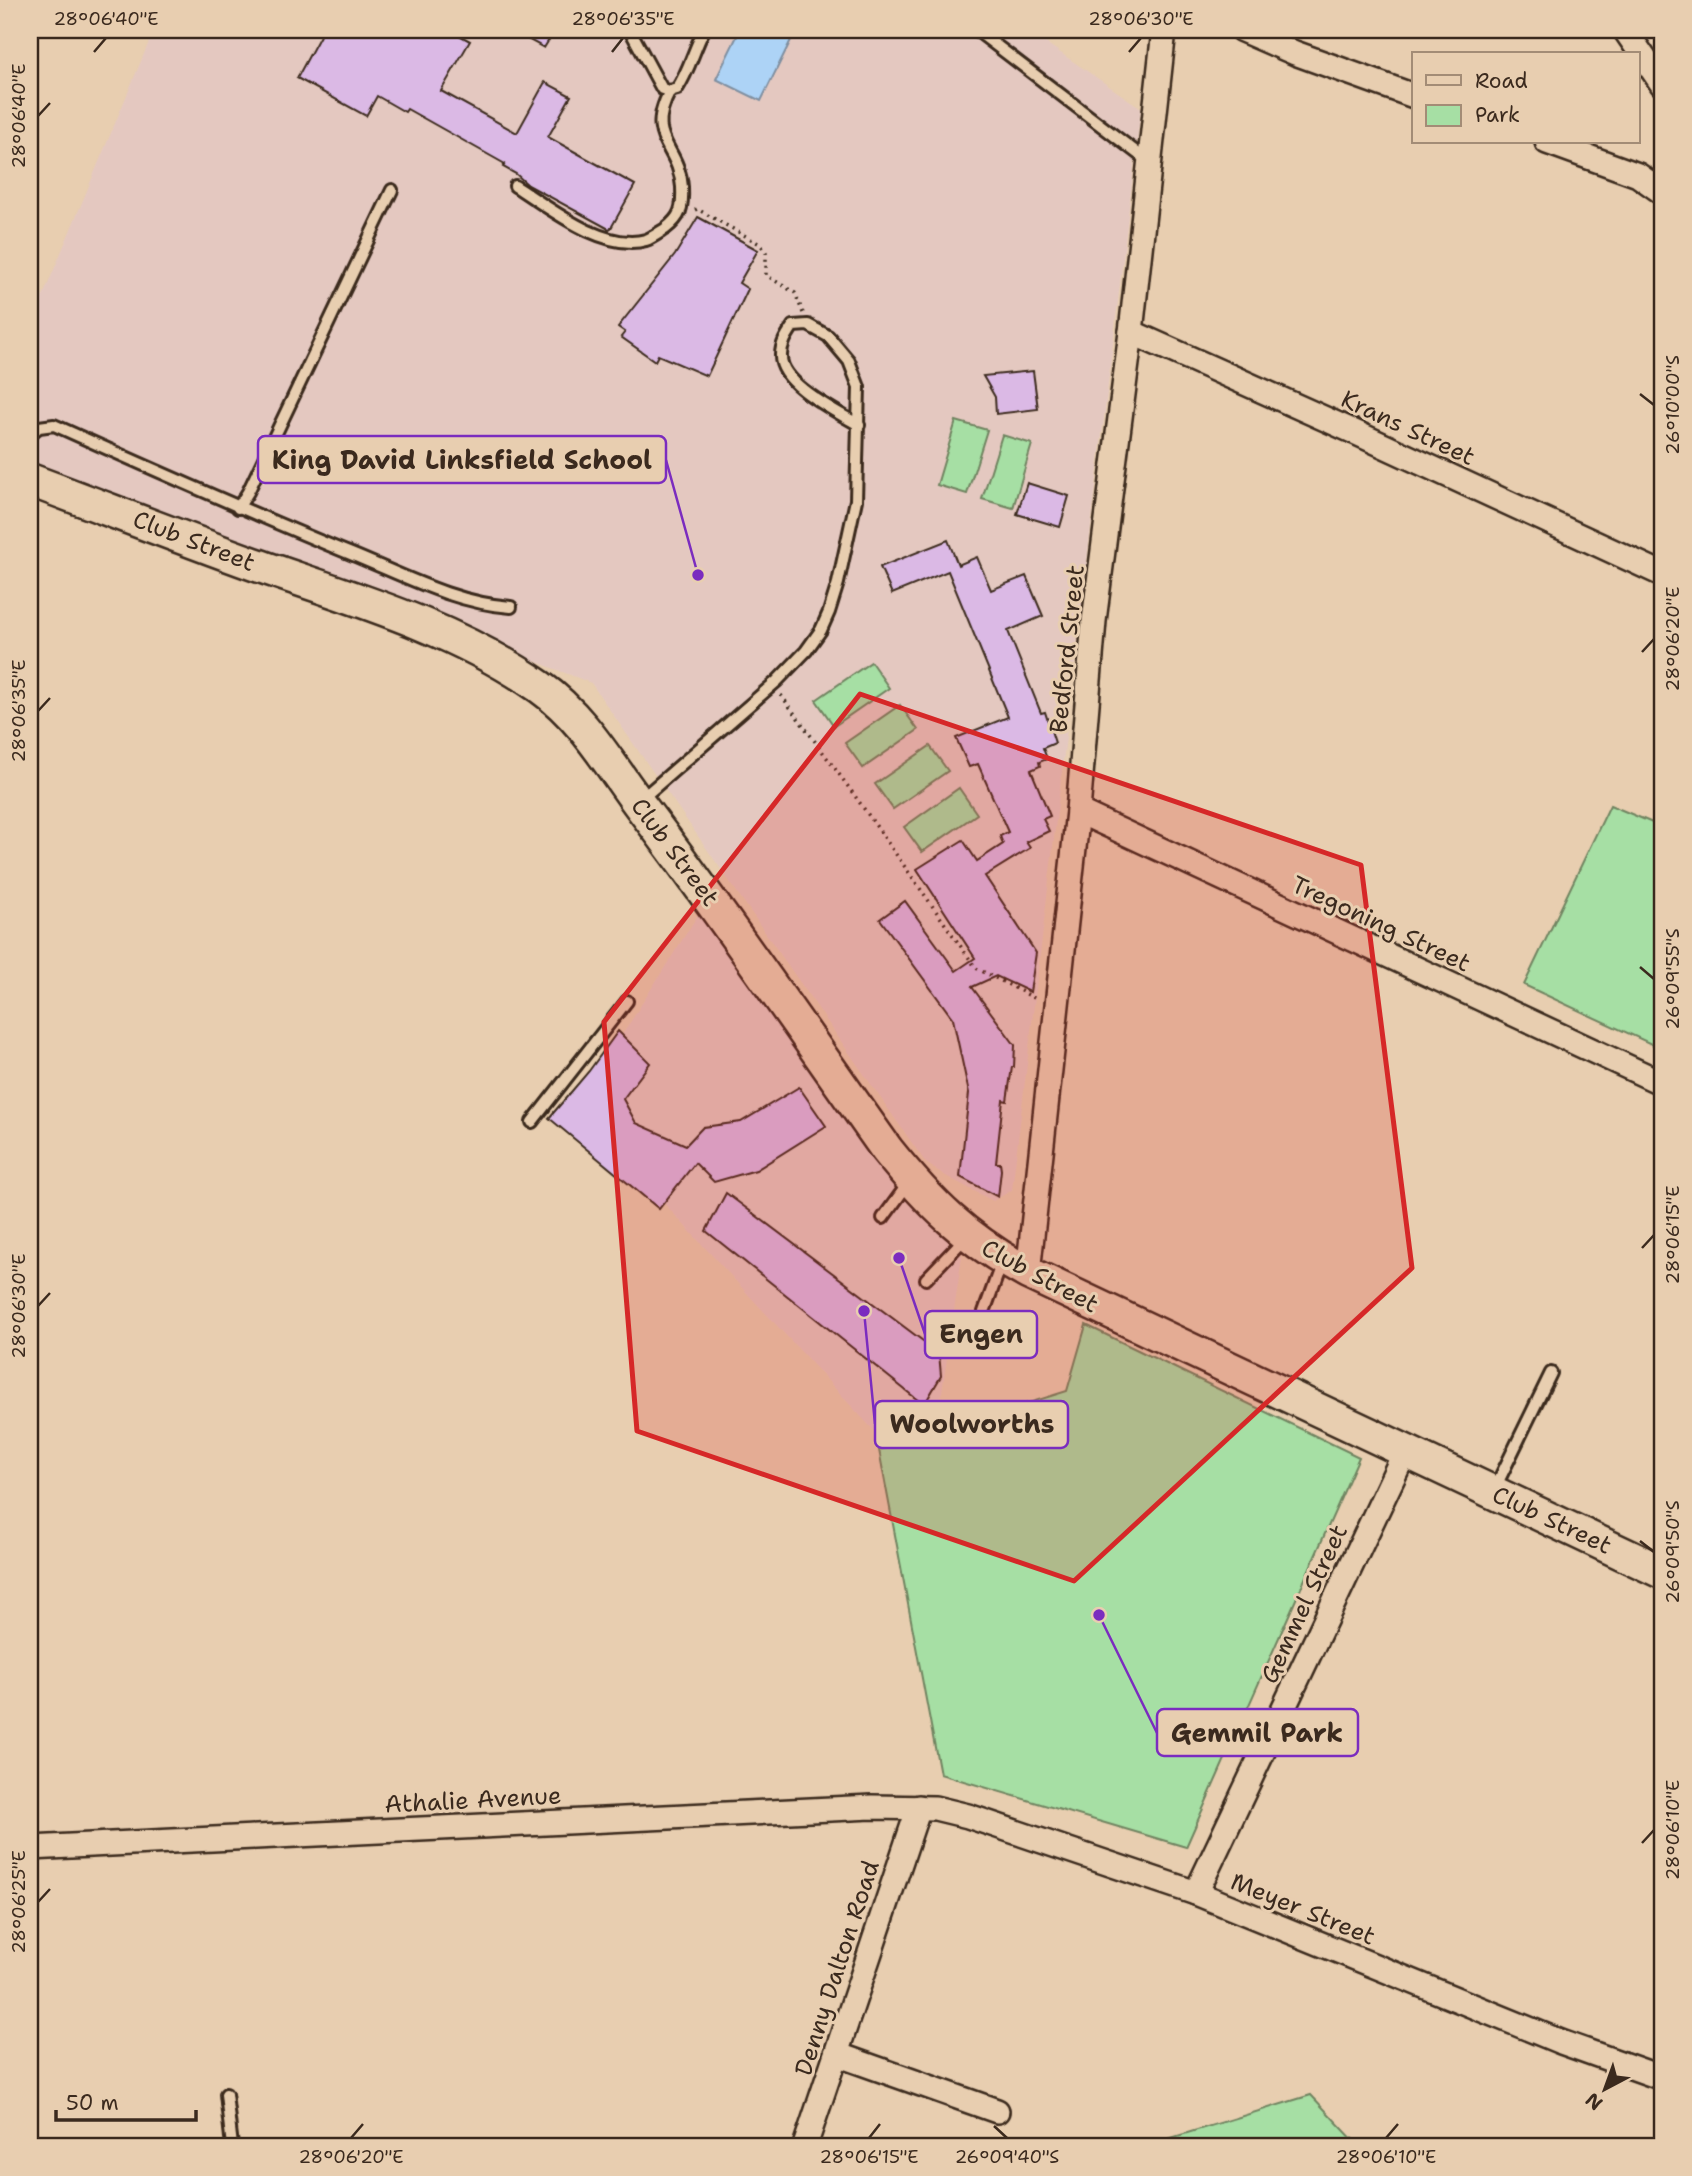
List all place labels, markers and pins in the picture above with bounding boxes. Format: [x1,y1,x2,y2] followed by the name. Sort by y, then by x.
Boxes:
[258,436,666,483] callout: King David Linksfield School
[925,1311,1037,1358] callout: Engen
[875,1401,1068,1448] callout: Woolworths
[1157,1709,1358,1756] callout: Gemmil Park

